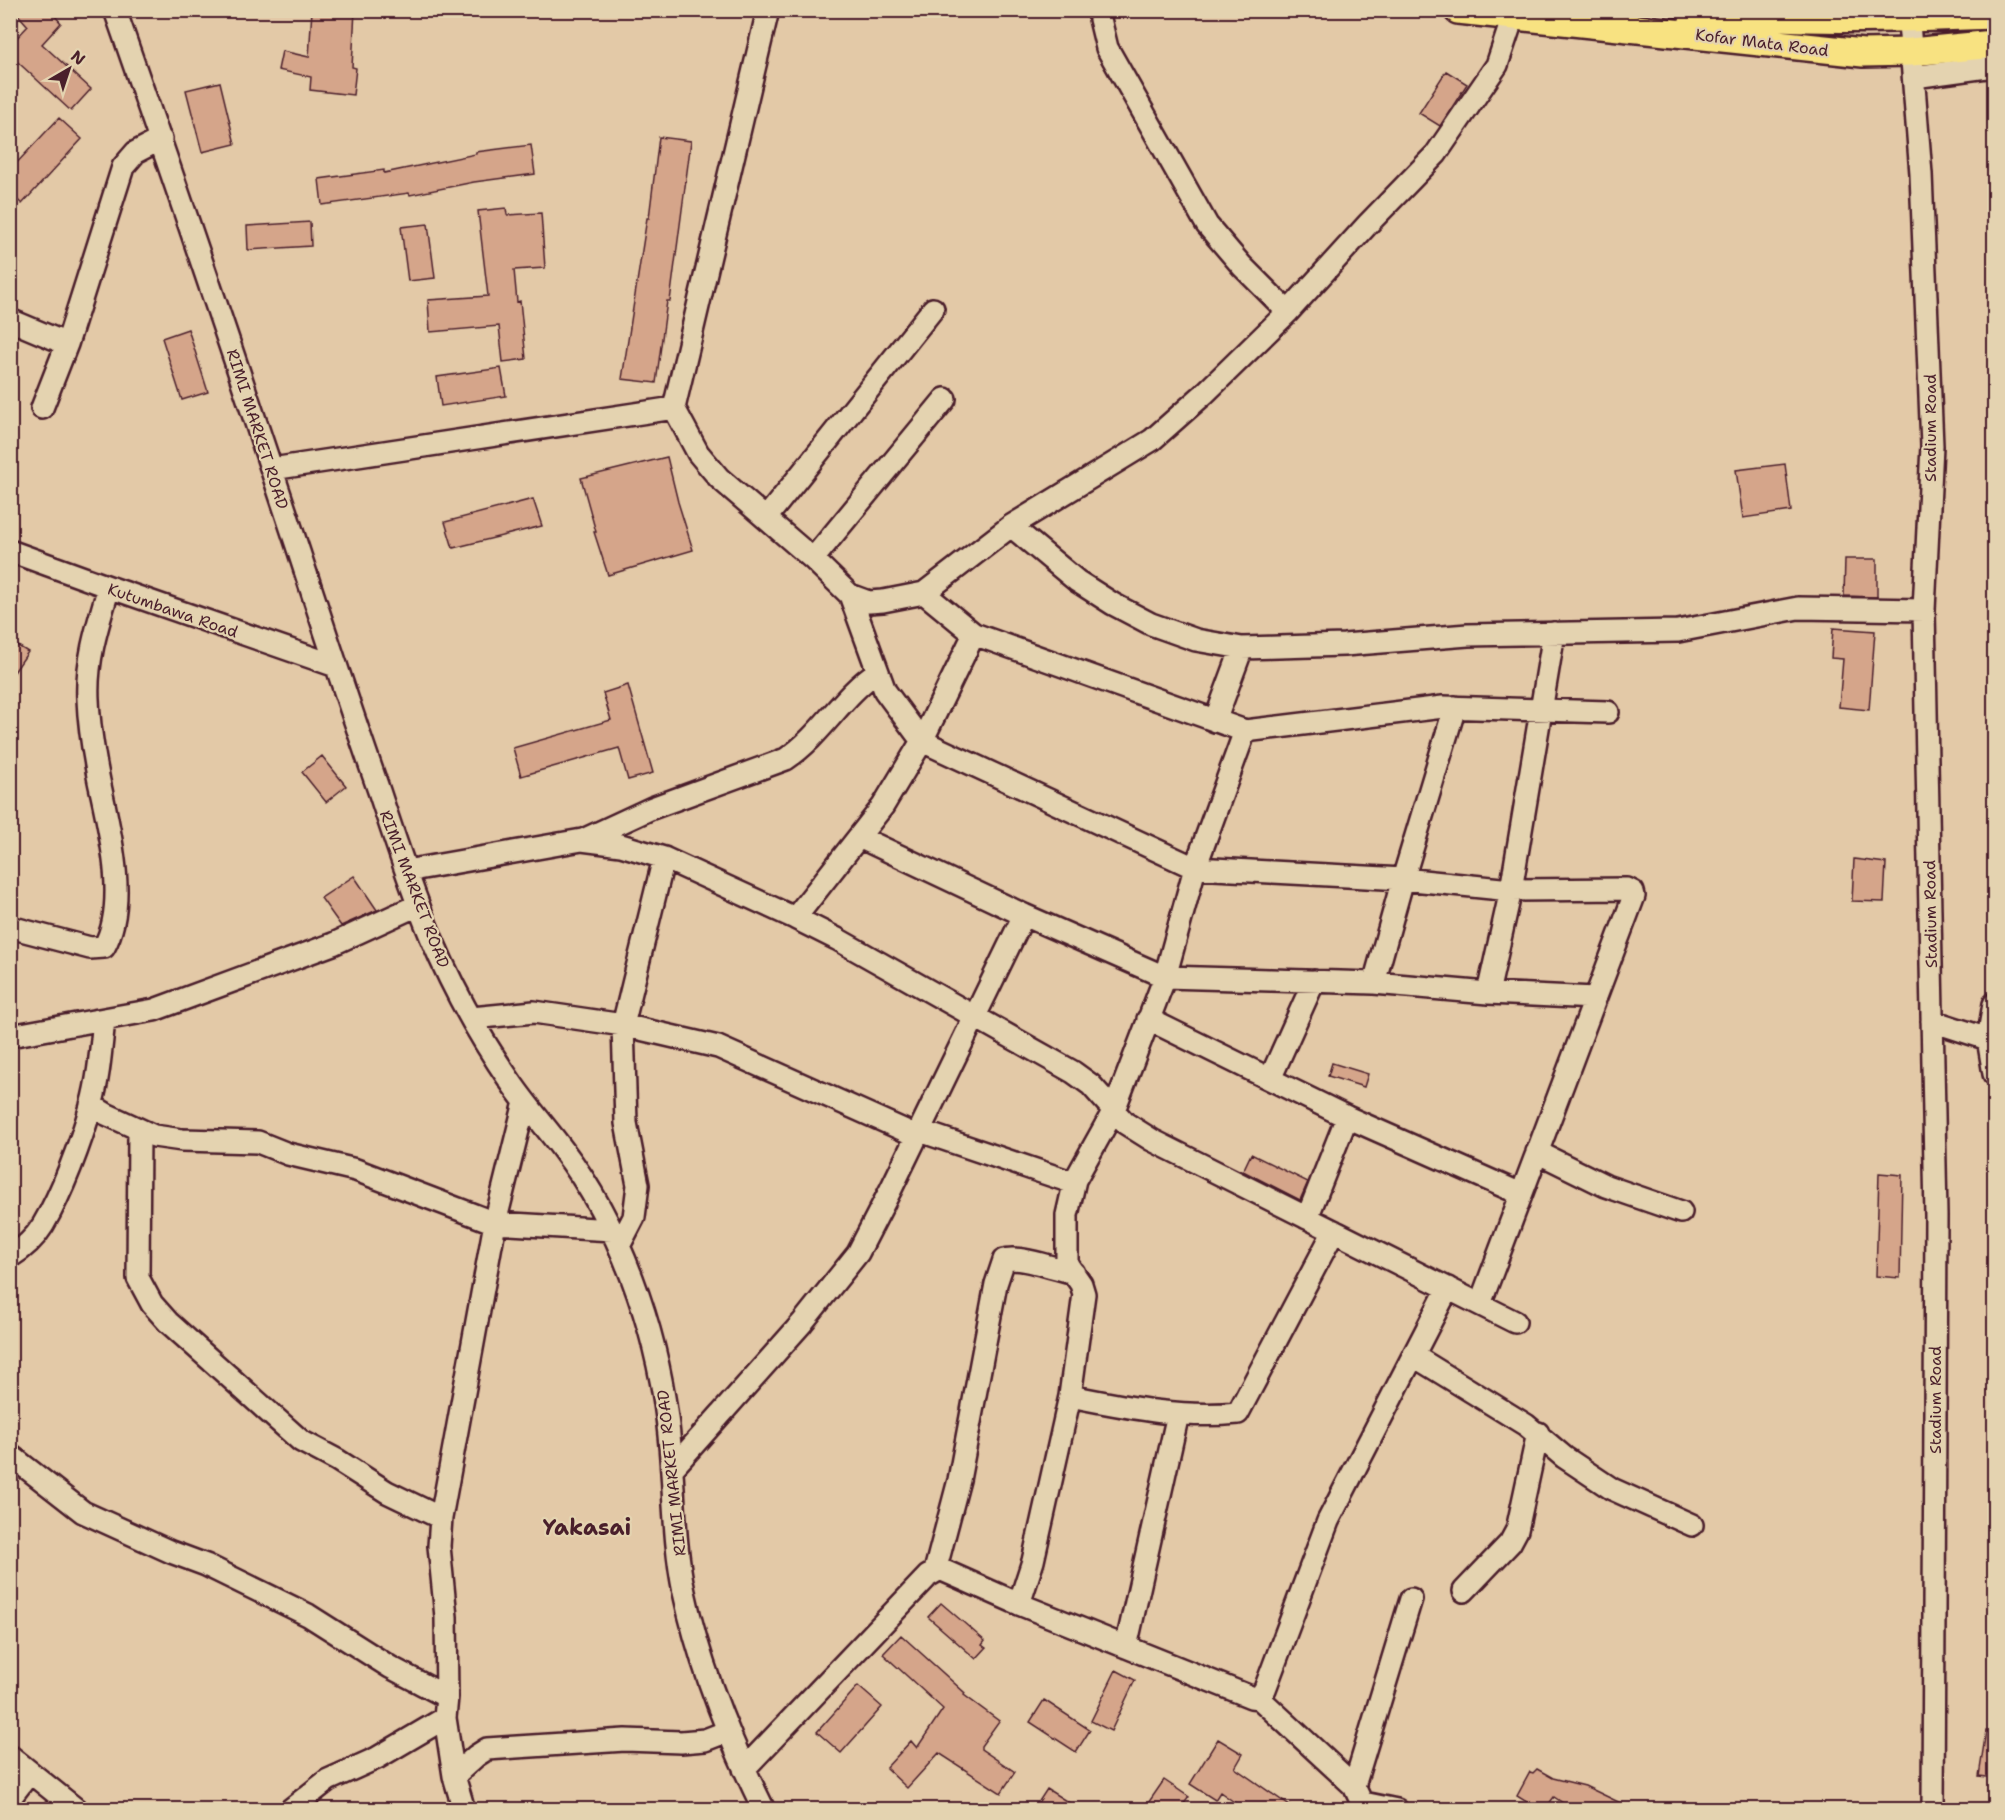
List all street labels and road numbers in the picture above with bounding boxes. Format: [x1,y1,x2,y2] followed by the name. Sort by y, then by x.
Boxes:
[1694,24,1830,61] street label: Kofar Mata Road
[222,346,293,512] street label: RIMI MARKET ROAD
[1920,374,1941,482] street label: Stadium Road
[105,578,241,643] street label: Kutumbawa Road
[375,807,454,971] street label: RIMI MARKET ROAD
[1919,860,1942,968] street label: Stadium Road
[1925,1346,1946,1454] street label: Stadium Road
[652,1389,691,1557] street label: RIMI MARKET ROAD

